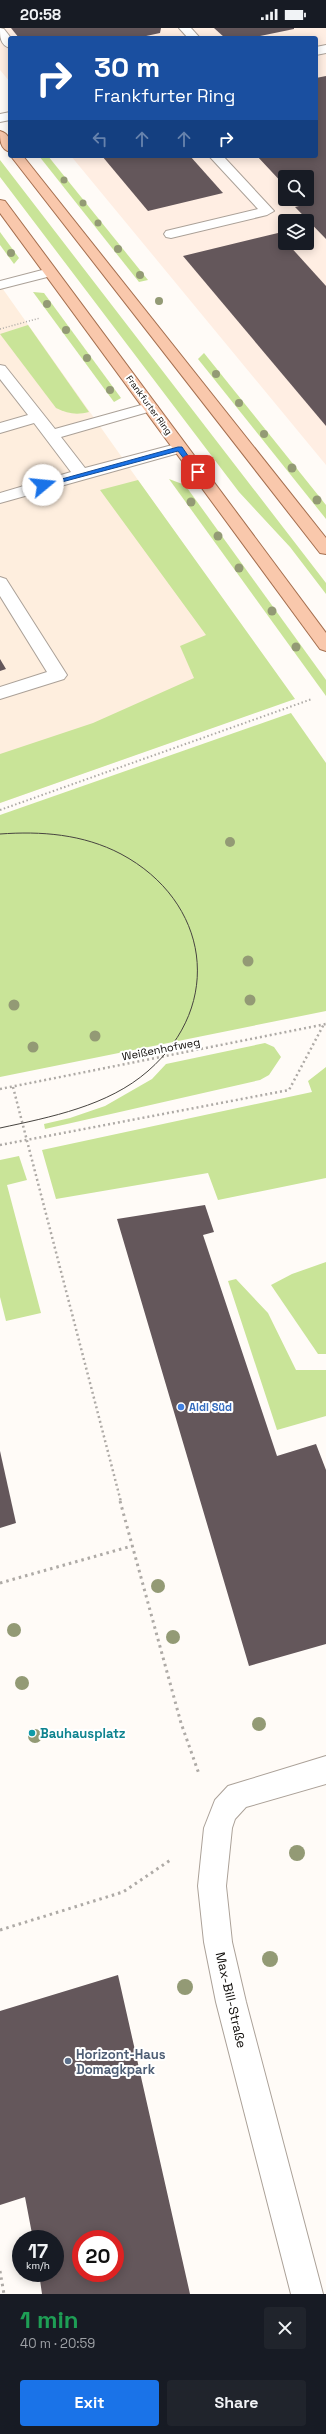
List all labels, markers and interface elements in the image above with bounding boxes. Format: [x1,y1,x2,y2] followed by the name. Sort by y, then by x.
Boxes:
[20,5,61,24] text: 20:58
[94,49,160,85] text: 30 m
[28,52,80,104] icon: right
[94,84,235,107] text: Frankfurter Ring
[89,128,111,150] icon: left
[131,128,153,150] icon: ahead
[173,128,195,150] icon: ahead
[215,128,237,150] icon: right
[278,170,314,250] map controls
[278,170,314,206] button: search
[278,214,314,250] button: layers
[123,373,175,437] street label: Frankfurter Ring
[181,455,215,489] pin
[187,461,209,483] icon: arrive
[22,464,64,506] position arrow
[121,1035,201,1063] street label: Weißenhofweg
[189,1400,232,1414] place label: Aldi Süd
[176,1402,186,1412] marker: Aldi Süd
[40,1725,126,1742] place label: Bauhausplatz
[27,1728,37,1738] marker: Bauhausplatz
[212,1950,250,2050] street label: Max-Bill-Straße
[76,2046,166,2078] place label: Horizont-Haus Domagkpark
[63,2056,73,2066] marker: Horizont-Haus Domagkpark
[72,2230,124,2282] speed limit sign: 20
[28,2238,48,2264] text: 17
[26,2259,50,2272] text: km/h
[20,2304,79,2335] text: 1 min
[264,2307,306,2349] button: close
[20,2335,95,2352] text: 40 m · 20:59
[20,2380,159,2426] button: Exit
[167,2380,306,2426] button: Share

